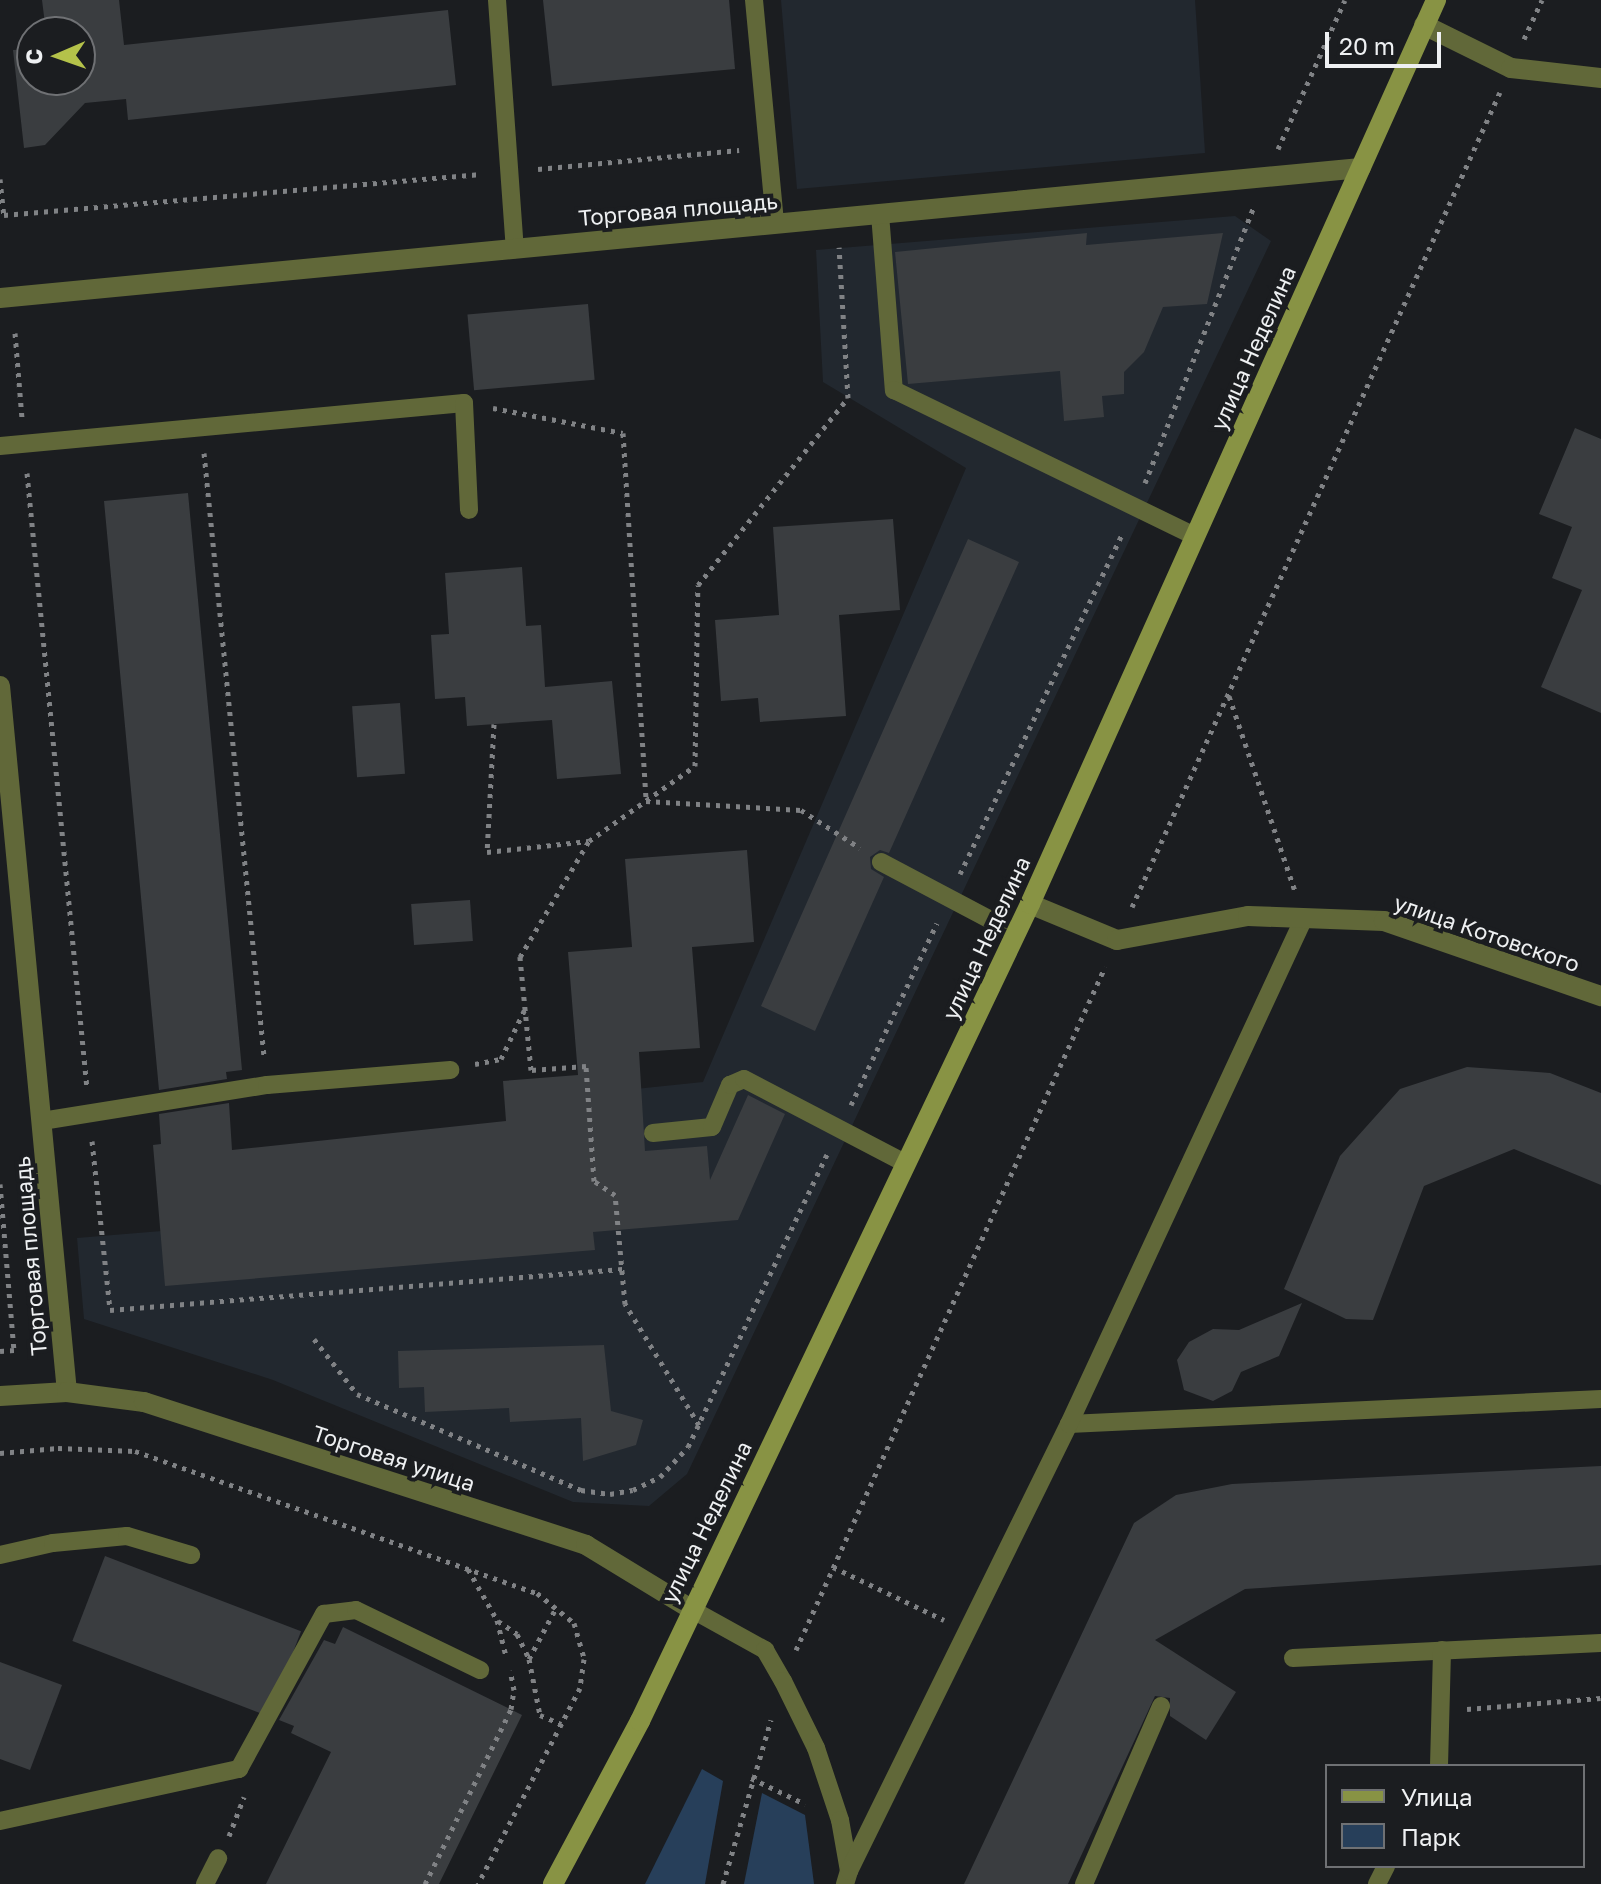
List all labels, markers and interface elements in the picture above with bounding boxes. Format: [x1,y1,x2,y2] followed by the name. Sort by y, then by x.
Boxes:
[16,16,96,96] north arrow
[1329,16,1445,66] scale bar
[1339,31,1395,60] text: 20 m
[20,49,47,65] text: С
[577,187,779,231] street label: Торговая площадь
[1205,262,1301,434] street label: улица Неделина
[937,852,1035,1024] street label: улица Неделина
[1391,889,1583,977] street label: улица Котовского
[8,1155,52,1357] street label: Торговая площадь
[310,1419,478,1497] street label: Торговая улица
[655,1437,757,1607] street label: улица Неделина
[1325,1764,1585,1868] legend
[1401,1782,1473,1811] text: Улица
[1401,1822,1461,1851] text: Парк

